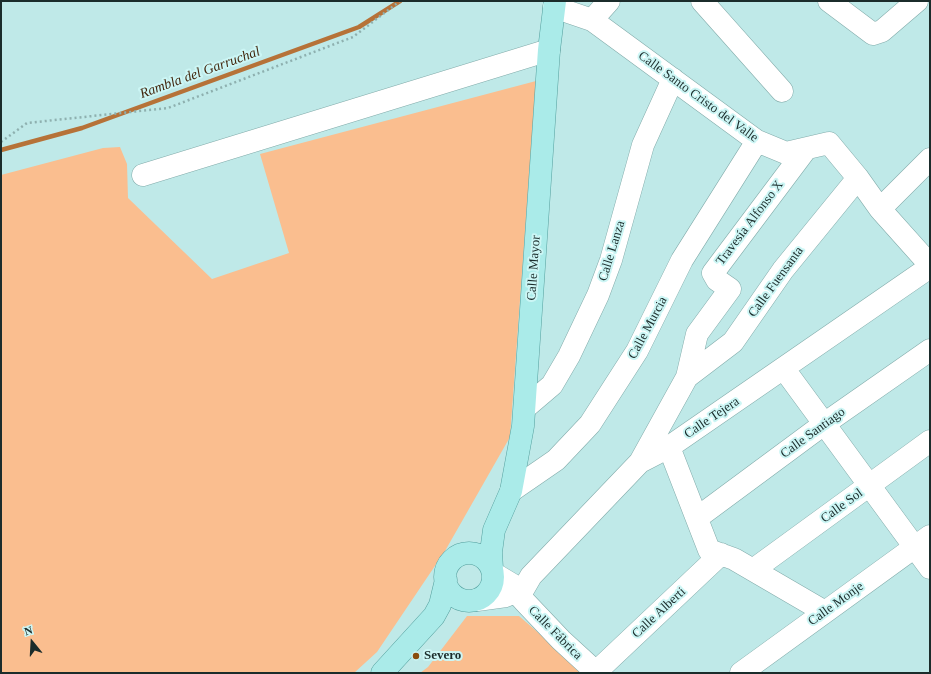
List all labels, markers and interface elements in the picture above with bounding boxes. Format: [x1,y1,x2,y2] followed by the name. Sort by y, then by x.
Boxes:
[138,43,262,103] water label: Rambla del Garruchal
[635,48,761,146] street label: Calle Santo Cristo del Valle
[713,178,787,268] street label: Travesía Alfonso X
[595,219,629,283] street label: Calle Lanza
[524,235,544,301] street label: Calle Mayor
[745,244,807,320] street label: Calle Fuensanta
[625,294,671,362] street label: Calle Murcia
[682,394,742,442] street label: Calle Tejera
[778,404,848,462] street label: Calle Santiago
[818,486,866,526] street label: Calle Sol
[805,579,867,629] street label: Calle Monje
[629,584,689,642] street label: Calle Alberti
[525,603,585,663] street label: Calle Fábrica
[12,622,52,662] north arrow
[23,624,34,638] text: N
[424,648,461,664] place label: Severo
[411,651,421,661] marker: Severo

